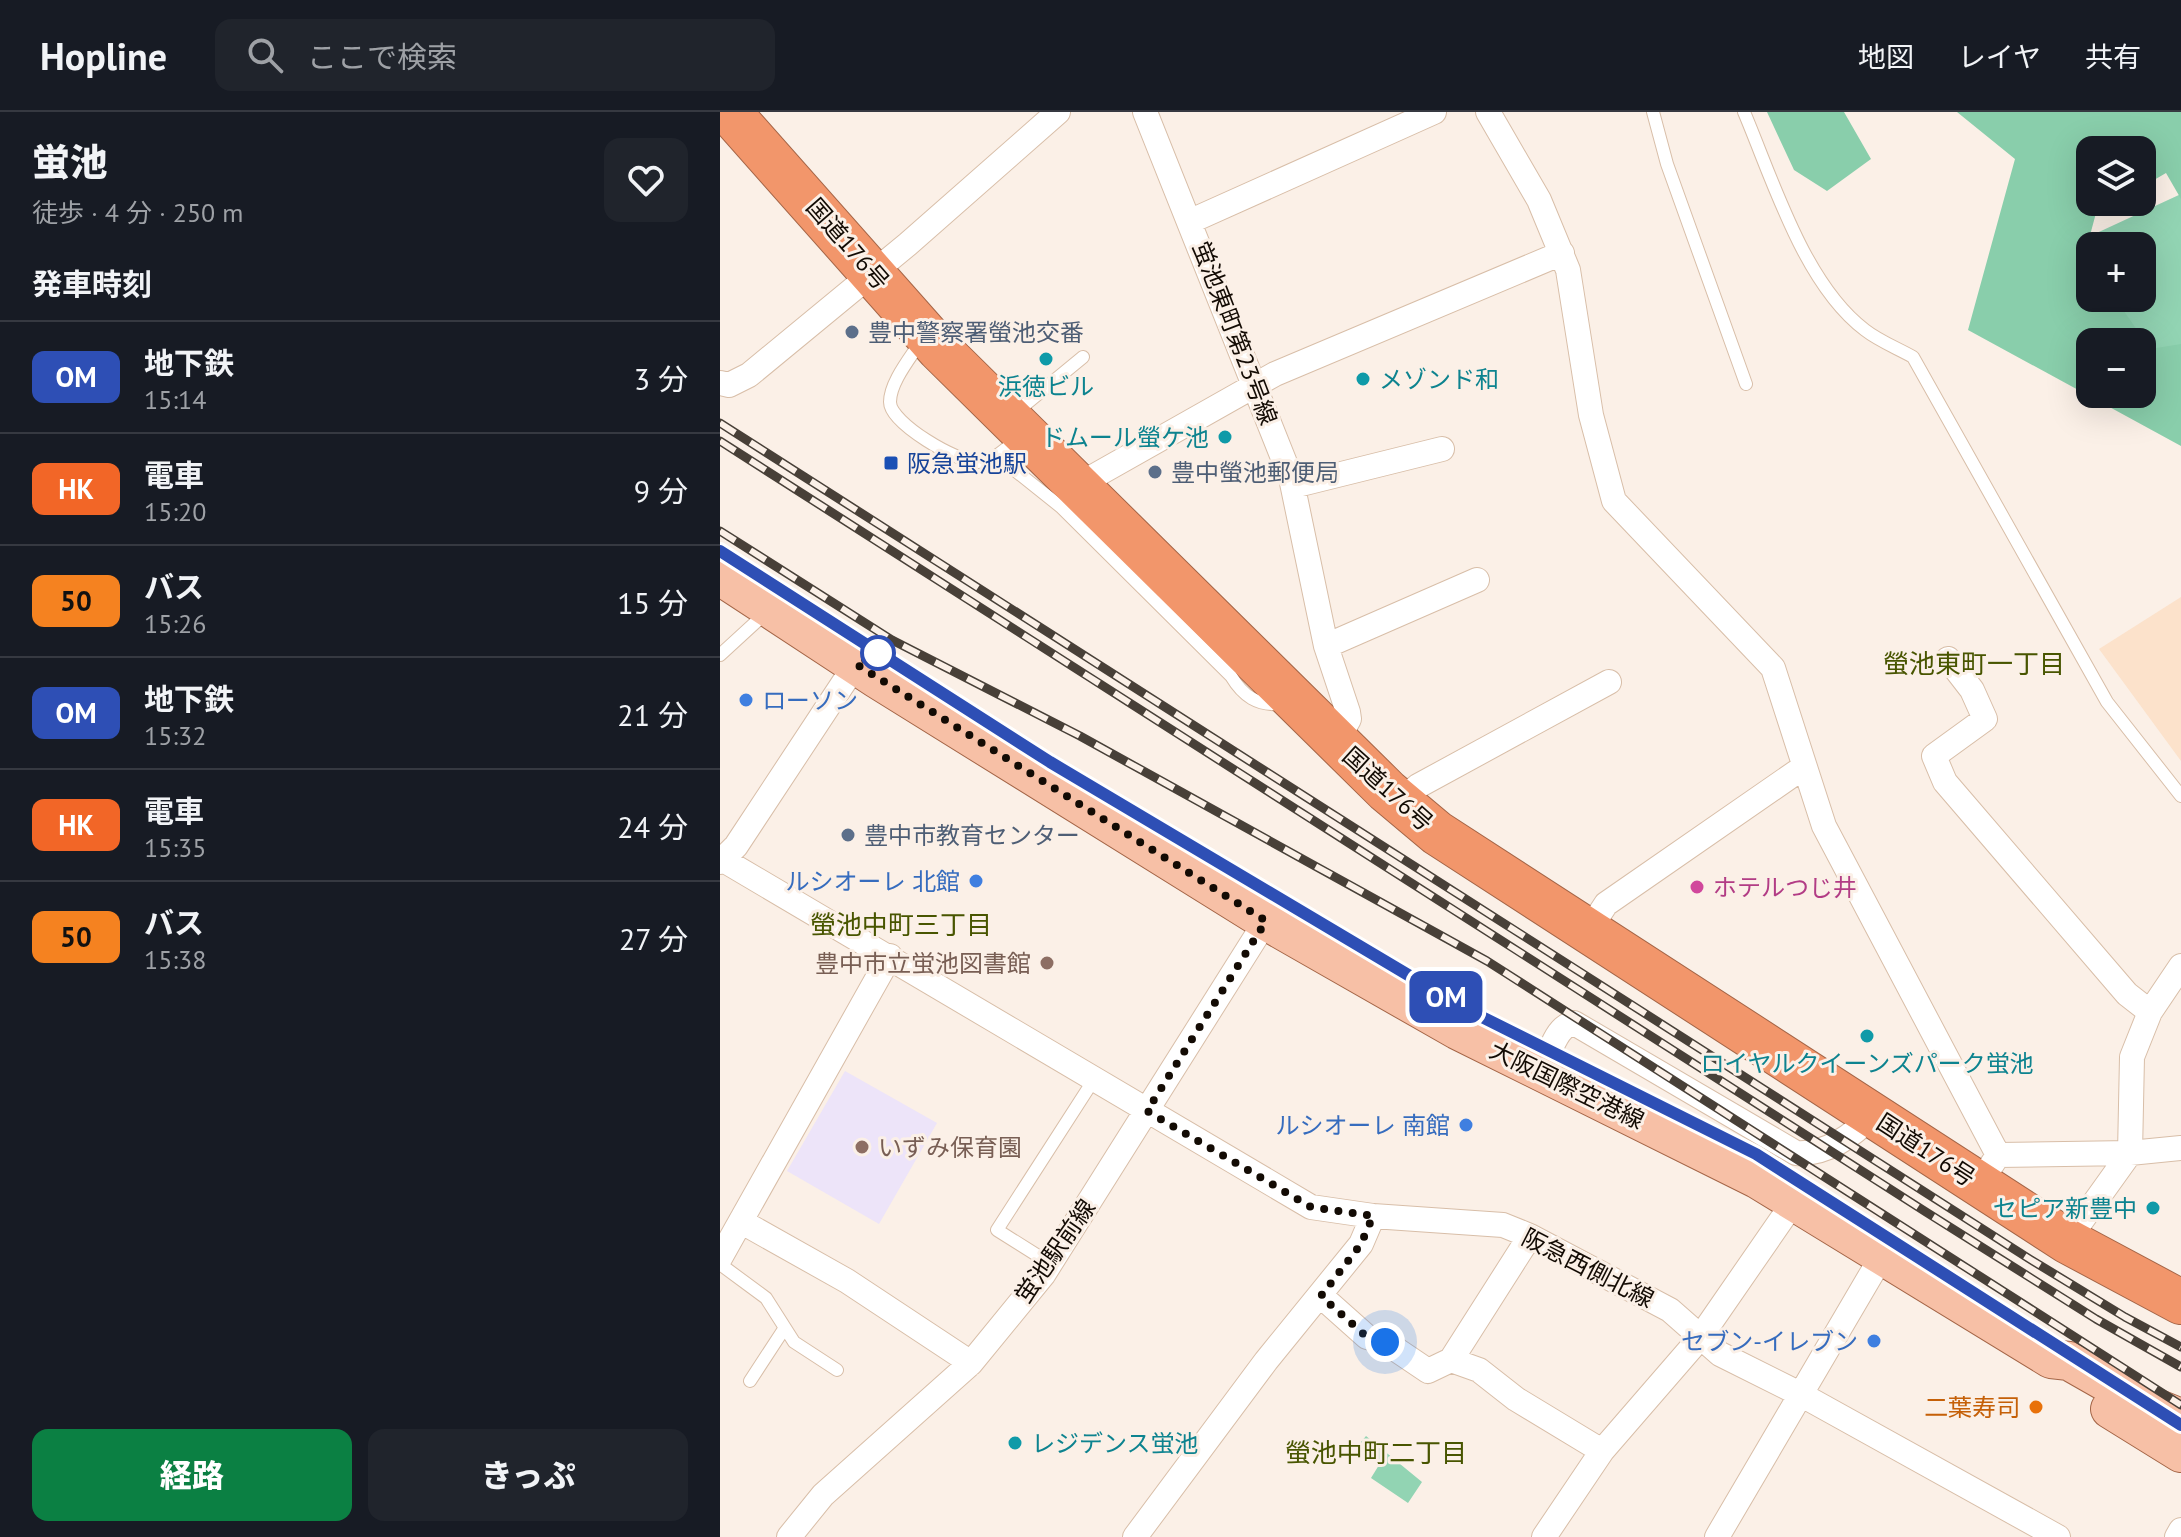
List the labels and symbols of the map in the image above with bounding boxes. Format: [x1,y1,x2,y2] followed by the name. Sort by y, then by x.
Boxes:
[800,192,896,296] street label: 国道176号
[1186,237,1284,429] street label: 蛍池東町第23号線
[868,317,1084,348] place label: 豊中警察署螢池交番
[843,323,861,341] marker: 豊中警察署螢池交番
[1037,350,1055,368] marker: 浜徳ビル
[1379,364,1499,395] place label: メゾンド和
[1354,370,1372,388] marker: メゾンド和
[998,371,1094,402] place label: 浜徳ビル
[1041,422,1209,453] place label: ドムール螢ケ池
[1216,428,1234,446] marker: ドムール螢ケ池
[907,448,1027,479] place label: 阪急蛍池駅
[882,454,900,472] marker: 阪急蛍池駅
[1171,457,1339,488] place label: 豊中螢池郵便局
[1146,463,1164,481] marker: 豊中螢池郵便局
[861,636,895,670] unlabelled marker
[1883,647,2065,680] district label: 螢池東町一丁目
[762,685,858,716] place label: ローソン
[737,691,755,709] marker: ローソン
[1336,740,1440,838] street label: 国道176号
[864,820,1080,851] place label: 豊中市教育センター
[839,826,857,844] marker: 豊中市教育センター
[786,866,960,897] place label: ルシオーレ 北館
[967,872,985,890] marker: ルシオーレ 北館
[1713,872,1857,903] place label: ホテルつじ井
[1688,878,1706,896] marker: ホテルつじ井
[810,908,992,941] district label: 螢池中町三丁目
[815,948,1031,979] place label: 豊中市立蛍池図書館
[1038,954,1056,972] marker: 豊中市立蛍池図書館
[1410,971,1482,1023] line badge: OM
[1858,1027,1876,1045] marker: ロイヤルクイーンズパーク蛍池
[1485,1034,1649,1136] street label: 大阪国際空港線
[1700,1048,2034,1079] place label: ロイヤルクイーンズパーク蛍池
[1871,1107,1981,1193] street label: 国道176号
[1276,1110,1450,1141] place label: ルシオーレ 南館
[1457,1116,1475,1134] marker: ルシオーレ 南館
[878,1132,1022,1163] place label: いずみ保育園
[853,1138,871,1156] marker: いずみ保育園
[1008,1193,1102,1309] street label: 蛍池駅前線
[1993,1193,2137,1224] place label: セピア新豊中
[2144,1199,2162,1217] marker: セピア新豊中
[1517,1222,1659,1314] street label: 阪急西側北線
[1365,1322,1405,1362] your location
[1681,1326,1858,1357] place label: セブン-イレブン
[1865,1332,1883,1350] marker: セブン-イレブン
[1924,1392,2020,1423] place label: 二葉寿司
[2027,1398,2045,1416] marker: 二葉寿司
[1031,1428,1199,1459] place label: レジデンス蛍池
[1006,1434,1024,1452] marker: レジデンス蛍池
[1285,1436,1467,1469] district label: 螢池中町二丁目

